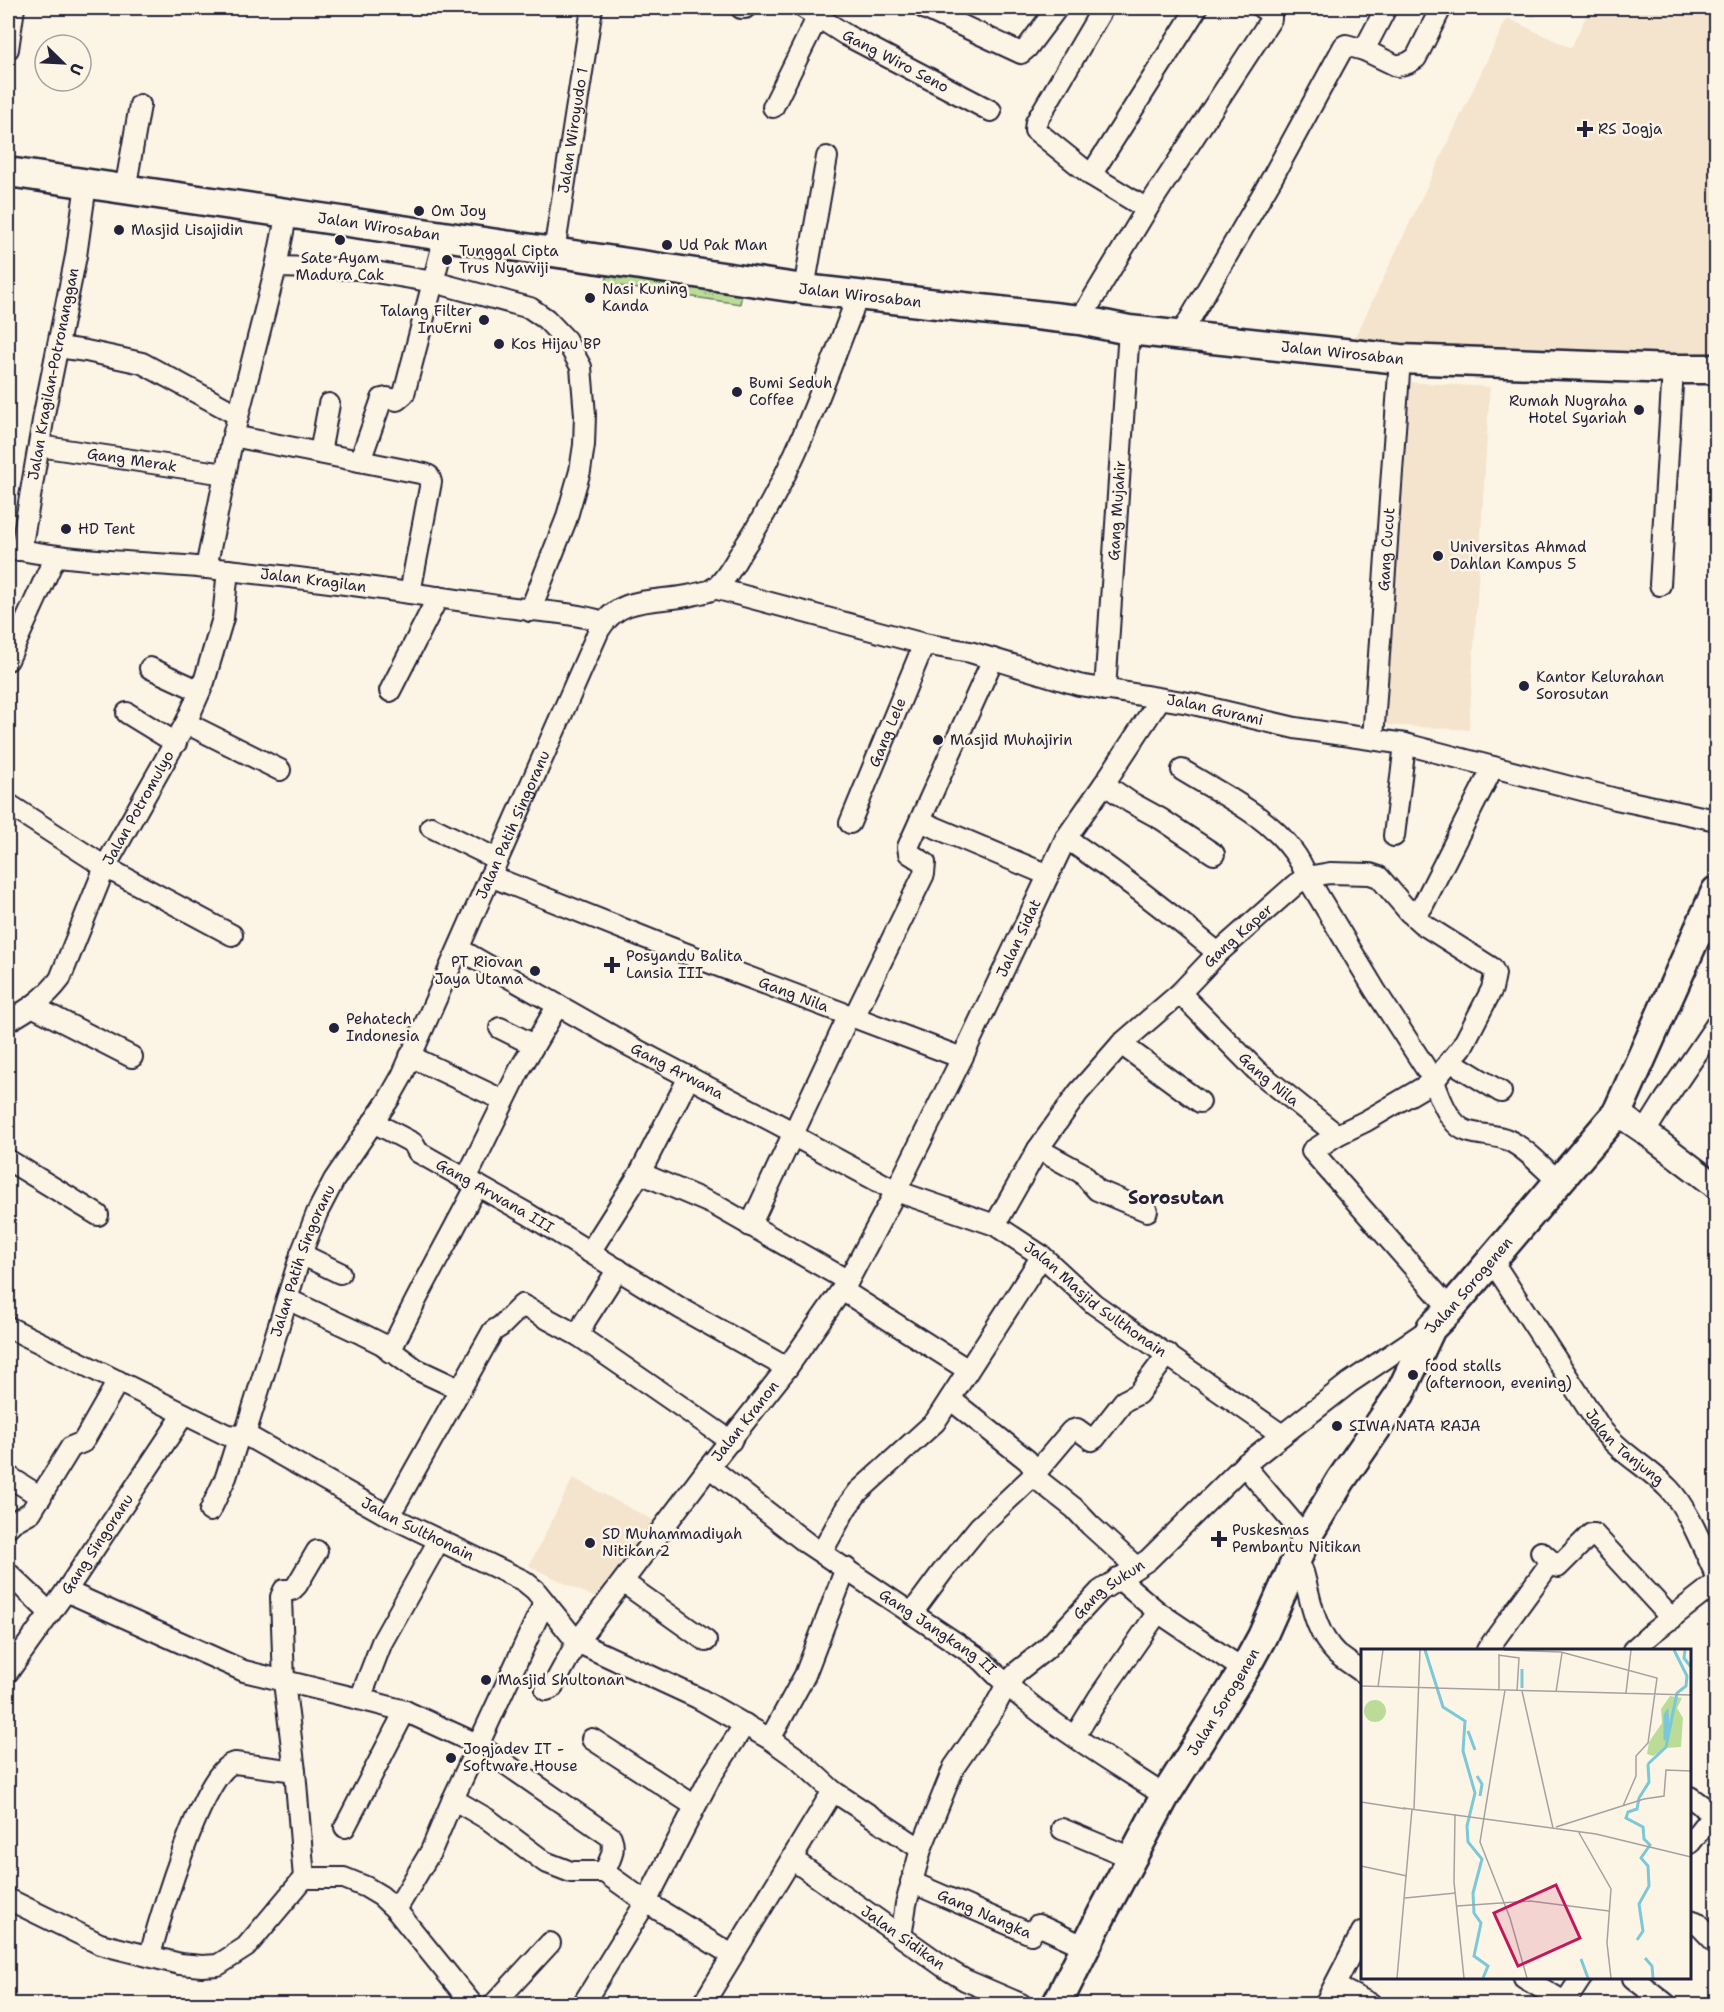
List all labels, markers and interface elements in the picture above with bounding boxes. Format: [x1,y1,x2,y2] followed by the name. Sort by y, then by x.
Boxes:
[839,25,952,97] street label: Gang Wiro Seno
[33,33,93,93] north arrow
[64,60,88,78] text: U
[553,66,593,195] street label: Jalan Wiroyudo 1
[1598,119,1663,139] place label: RS Jogja
[1576,120,1594,138] marker: RS Jogja
[431,201,486,221] place label: Om Joy
[412,204,426,218] marker: Om Joy
[316,208,442,245] street label: Jalan Wirosaban
[131,220,243,240] place label: Masjid Lisajidin
[112,223,126,237] marker: Masjid Lisajidin
[333,233,347,247] marker: Sate Ayam Madura Cak
[679,235,767,255] place label: Ud Pak Man
[660,238,674,252] marker: Ud Pak Man
[459,241,559,278] place label: Tunggal Cipta Trus Nyawiji
[296,248,384,285] place label: Sate Ayam Madura Cak
[440,253,454,267] marker: Tunggal Cipta Trus Nyawiji
[23,266,83,482] street label: Jalan Kragilan-Potronanggan
[797,278,923,312] street label: Jalan Wirosaban
[602,279,688,316] place label: Nasi Kuning Kanda
[583,291,597,305] marker: Nasi Kuning Kanda
[380,301,472,338] place label: Talang Filter InuErni
[477,313,491,327] marker: Talang Filter InuErni
[511,334,601,354] place label: Kos Hijau BP
[1280,336,1405,369] street label: Jalan Wirosaban
[492,337,506,351] marker: Kos Hijau BP
[749,373,832,410] place label: Bumi Seduh Coffee
[730,385,744,399] marker: Bumi Seduh Coffee
[1509,391,1628,428] place label: Rumah Nugraha Hotel Syariah
[1632,403,1646,417] marker: Rumah Nugraha Hotel Syariah
[86,443,178,477] street label: Gang Merak
[1104,460,1130,561] street label: Gang Mujahir
[1374,507,1399,592] street label: Gang Cucut
[78,519,135,539] place label: HD Tent
[59,522,73,536] marker: HD Tent
[1450,537,1587,574] place label: Universitas Ahmad Dahlan Kampus 5
[1431,549,1445,563] marker: Universitas Ahmad Dahlan Kampus 5
[259,564,368,597] street label: Jalan Kragilan
[1536,667,1664,704] place label: Kantor Kelurahan Sorosutan
[1517,679,1531,693] marker: Kantor Kelurahan Sorosutan
[1165,689,1265,730] street label: Jalan Gurami
[864,695,911,770] street label: Gang Lele
[950,730,1072,750] place label: Masjid Muhajirin
[931,733,945,747] marker: Masjid Muhajirin
[98,747,179,869] street label: Jalan Potromulyo
[471,747,555,902] street label: Jalan Patih Singoranu
[992,896,1046,980] street label: Jalan Sidat
[1199,899,1277,972] street label: Gang Kaper
[626,946,743,983] place label: Posyandu Balita Lansia III
[434,952,524,989] place label: PT Riovan Jaya Utama
[603,956,621,974] marker: Posyandu Balita Lansia III
[528,964,542,978] marker: PT Riovan Jaya Utama
[756,972,832,1017] street label: Gang Nila
[346,1009,420,1046] place label: Pehatech Indonesia
[327,1021,341,1035] marker: Pehatech Indonesia
[627,1038,728,1104] street label: Gang Arwana
[1234,1048,1304,1111] street label: Gang Nila
[432,1154,558,1238] street label: Gang Arwana III
[266,1181,340,1339] street label: Jalan Patih Singoranu
[1128,1186,1224,1210] district label: Sorosutan
[1420,1233,1517,1336] street label: Jalan Sorogenen
[1020,1237,1171,1362] street label: Jalan Masjid Sulthonain
[1425,1356,1572,1393] place label: food stalls (afternoon, evening)
[1406,1368,1420,1382] marker: food stalls (afternoon, evening)
[707,1376,783,1466] street label: Jalan Kranon
[1581,1405,1669,1490] street label: Jalan Tanjung
[1349,1416,1481,1436] place label: SIWA NATA RAJA
[1330,1419,1344,1433] marker: SIWA NATA RAJA
[57,1490,138,1598] street label: Gang Singoranu
[358,1492,477,1565] street label: Jalan Sulthonain
[1232,1520,1361,1557] place label: Puskesmas Pembantu Nitikan
[602,1524,742,1561] place label: SD Muhammadiyah Nitikan 2
[1210,1530,1228,1548] marker: Puskesmas Pembantu Nitikan
[583,1536,597,1550] marker: SD Muhammadiyah Nitikan 2
[1068,1555,1148,1624] street label: Gang Sukun
[875,1584,1001,1679] street label: Gang Jangkang II
[1183,1645,1264,1760] street label: Jalan Sorogenen
[1361,1649,1691,1979] inset map
[498,1670,625,1690] place label: Masjid Shultonan
[479,1673,493,1687] marker: Masjid Shultonan
[463,1739,578,1776] place label: Jogjadev IT - Software House
[444,1751,458,1765] marker: Jogjadev IT - Software House
[934,1885,1035,1943] street label: Gang Nangka
[857,1901,949,1974] street label: Jalan Sidikan

